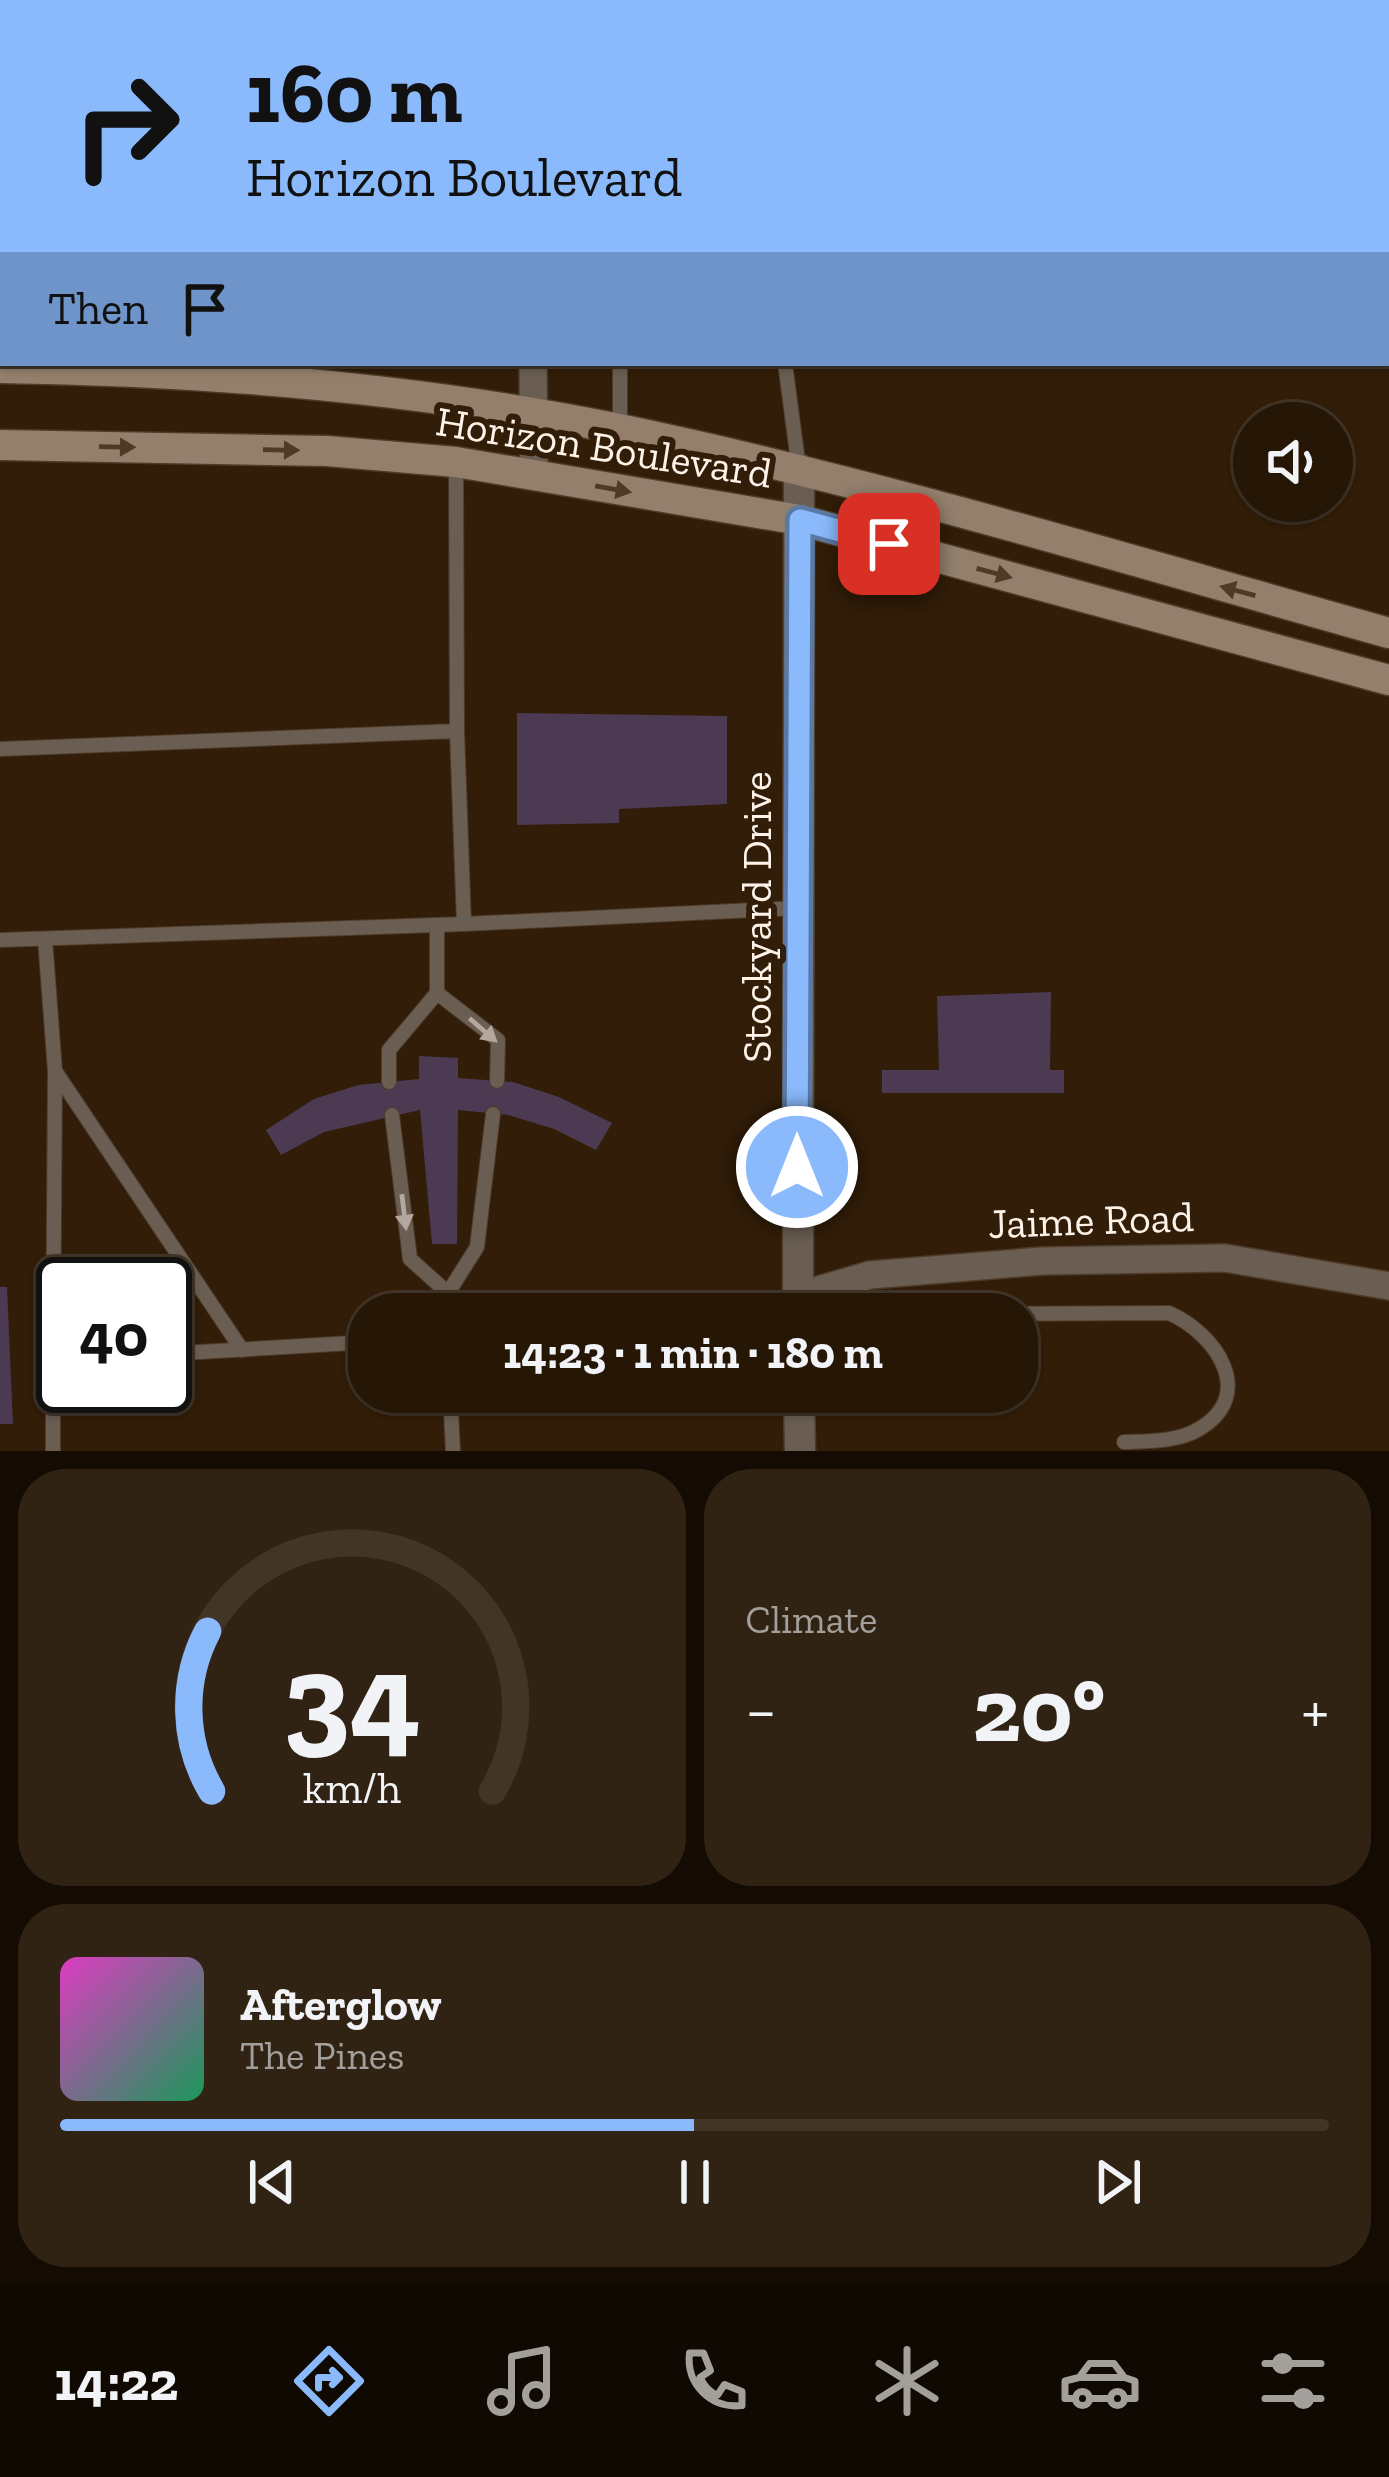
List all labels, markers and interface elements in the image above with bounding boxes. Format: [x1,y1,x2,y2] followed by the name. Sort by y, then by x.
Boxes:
[246,43,463,144] text: 160 m
[48,48,204,204] icon: right
[246,145,682,210] text: Horizon Boulevard
[172,276,238,342] icon: arrive
[48,282,148,336] text: Then
[432,395,776,499] street label: Horizon Boulevard
[1233,402,1353,522] map controls
[1233,402,1353,522] button: sound
[99,437,137,457] one-way arrow
[263,441,301,460] one-way arrow
[594,480,632,498] one-way arrow
[838,493,940,595] pin
[856,511,922,577] icon: arrive
[976,564,1013,583] one-way arrow
[1220,581,1256,599] one-way arrow
[731,771,782,1063] street label: Stockyard Drive
[467,1016,497,1042] one-way arrow
[734,1104,860,1230] position arrow
[987,1191,1195,1249] street label: Jaime Road
[395,1194,414,1231] one-way arrow
[36,1257,192,1413] speed limit sign: 40
[503,1326,883,1380] text: 14:23 · 1 min · 180 m
[746,1596,877,1643] text: Climate
[283,1622,421,1772] text: 34
[972,1656,1105,1764] text: 20°
[746,1671,776,1750] text: −
[1301,1671,1329,1750] text: +
[303,1762,401,1813] text: km/h
[240,1978,441,2032] text: Afterglow
[240,2032,404,2079] text: The Pines
[239,2149,305,2215] icon: previous
[662,2149,728,2215] icon: pause
[1085,2149,1151,2215] icon: next
[287,2339,371,2423] icon: directions
[480,2339,564,2423] icon: music
[672,2339,756,2423] icon: phone
[865,2339,949,2423] icon: climate
[1058,2339,1142,2423] icon: car
[1251,2339,1335,2423] icon: filters
[54,2349,178,2414] text: 14:22

